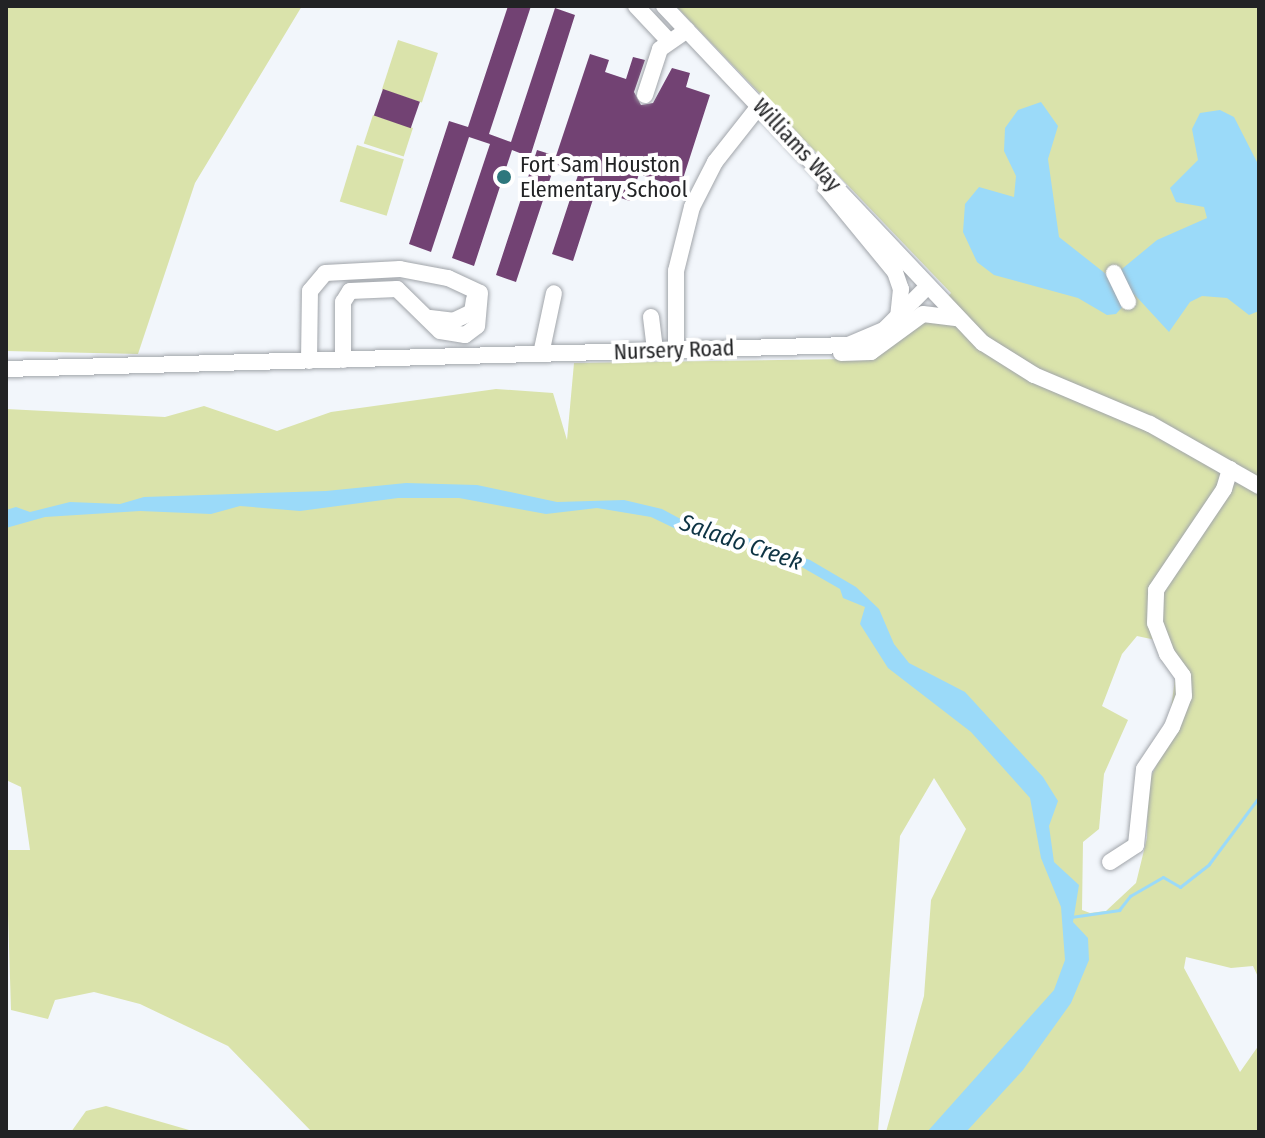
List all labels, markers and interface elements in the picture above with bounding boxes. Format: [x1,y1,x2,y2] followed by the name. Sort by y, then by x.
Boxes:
[747,93,847,197] street label: Williams Way
[520,151,687,202] place label: Fort Sam Houston Elementary School
[495,168,513,186] marker: Fort Sam Houston Elementary School
[613,335,735,365] street label: Nursery Road
[676,509,806,577] water label: Salado Creek

